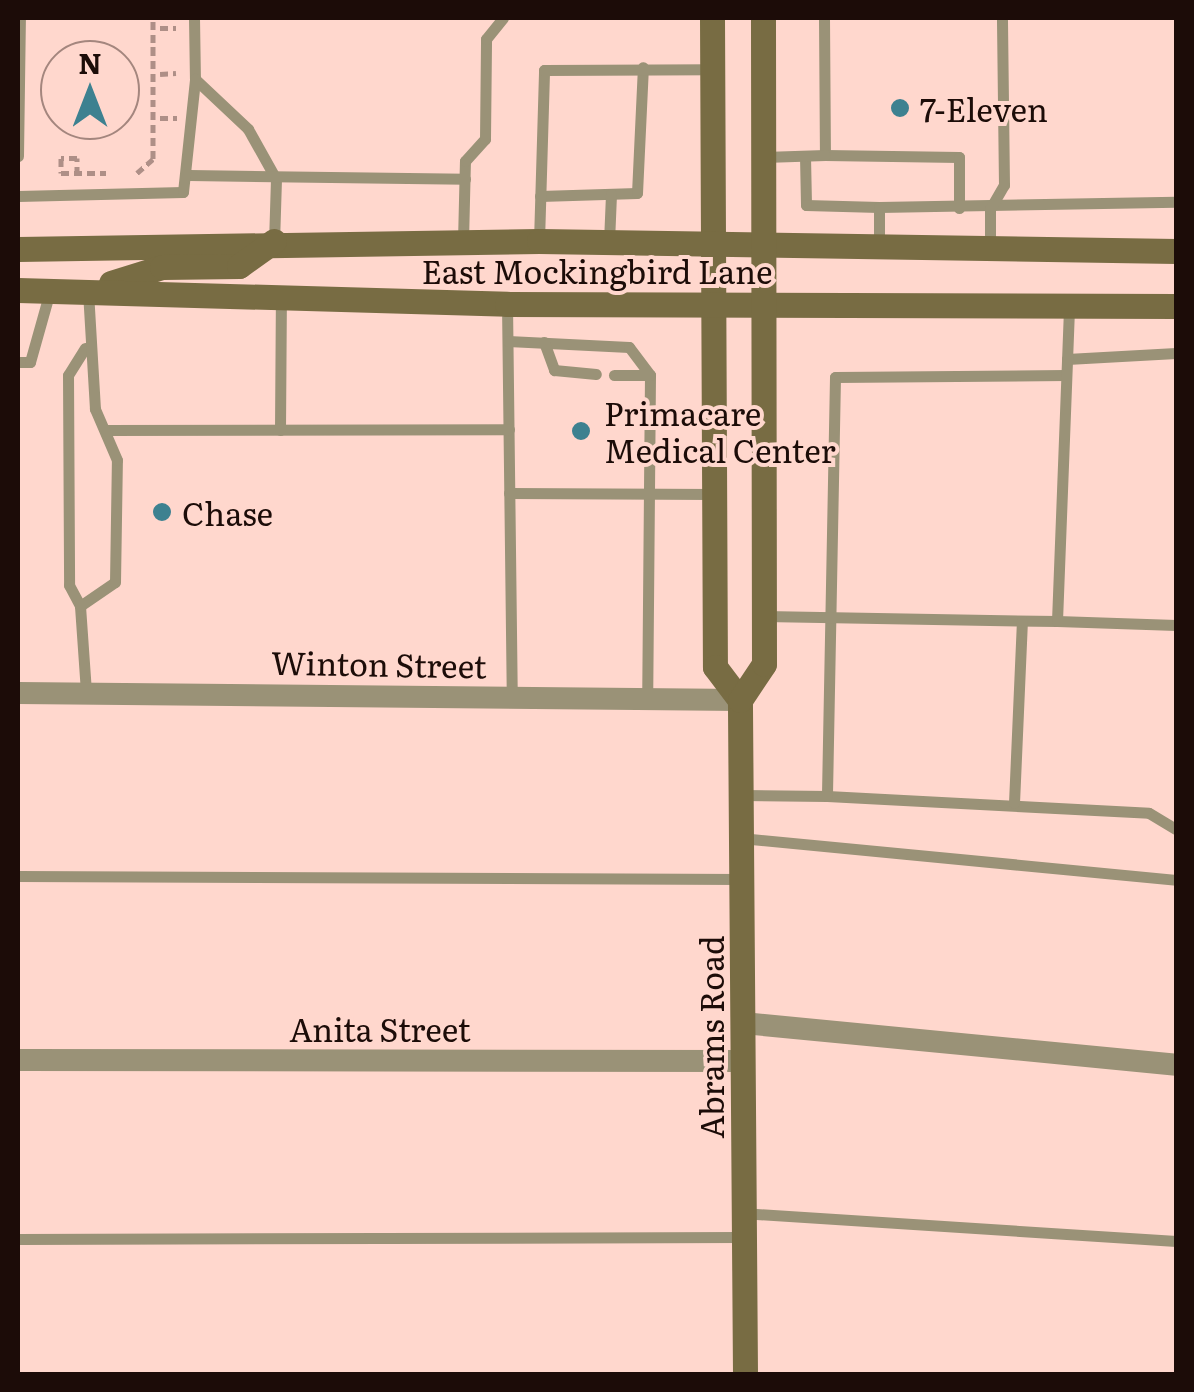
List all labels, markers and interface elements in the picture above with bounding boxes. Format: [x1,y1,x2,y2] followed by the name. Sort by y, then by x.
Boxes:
[40,40,140,140] north arrow
[78,41,102,83] text: N
[920,89,1048,127] place label: 7-Eleven
[889,97,911,119] marker: 7-Eleven
[421,251,773,289] street label: East Mockingbird Lane
[604,394,836,469] place label: Primacare Medical Center
[568,418,594,444] marker: Primacare Medical Center
[182,493,273,531] place label: Chase
[151,501,173,523] marker: Chase
[271,642,487,684] street label: Winton Street
[691,935,729,1139] street label: Abrams Road
[289,1009,471,1047] street label: Anita Street

